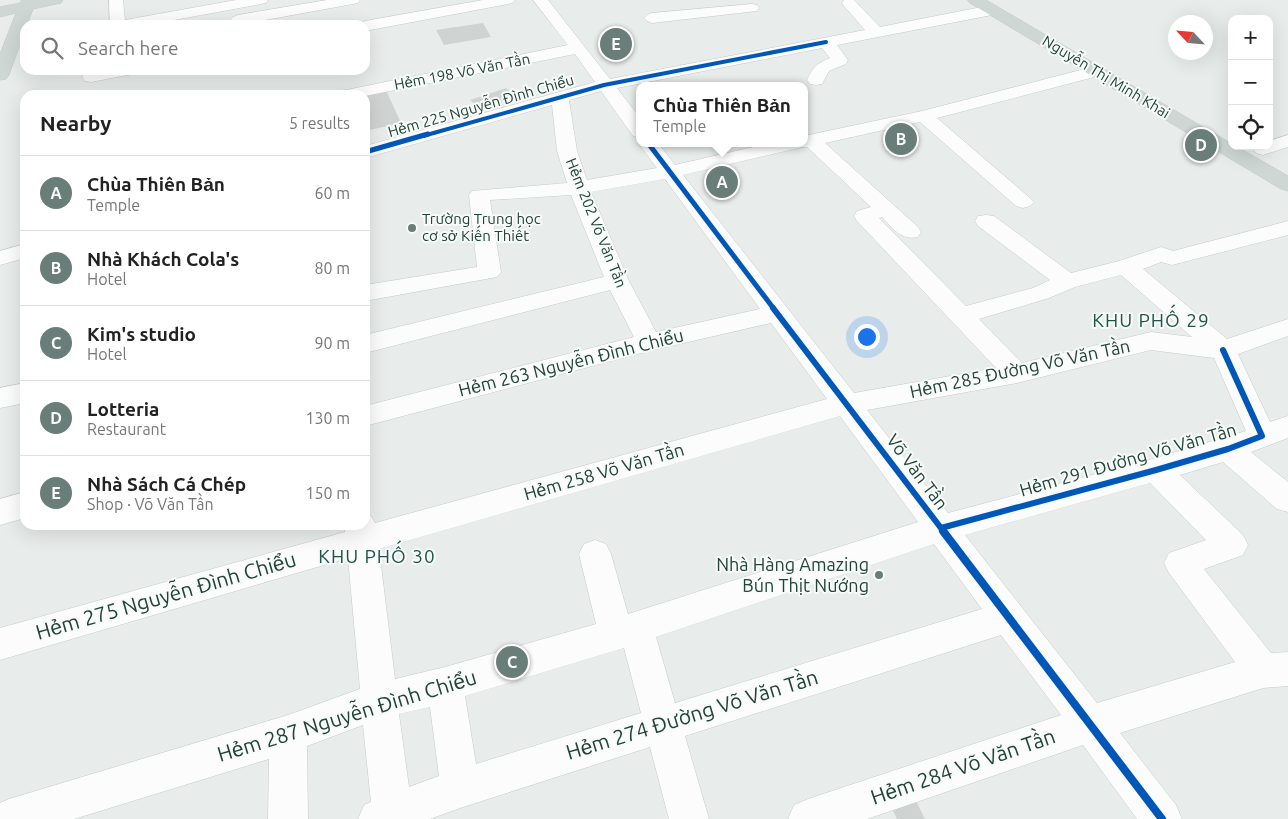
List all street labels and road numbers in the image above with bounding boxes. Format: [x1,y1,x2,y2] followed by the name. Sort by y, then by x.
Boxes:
[1039,30,1174,121] street label: Nguyễn Thị Minh Khai
[392,48,531,93] street label: Hẻm 198 Võ Văn Tần
[385,69,576,140] street label: Hẻm 225 Nguyễn Ðình Chiểu
[563,155,632,290] street label: Hẻm 202 Võ Văn Tần
[456,322,685,400] street label: Hẻm 263 Nguyễn Ðình Chiểu
[907,333,1132,401] street label: Hẻm 285 Đường Võ Văn Tần
[1016,416,1239,500] street label: Hẻm 291 Đường Võ Văn Tần
[883,428,955,513] street label: Võ Văn Tần
[521,436,686,504] street label: Hẻm 258 Võ Văn Tần
[32,545,299,644] street label: Hẻm 275 Nguyễn Ðình Chiểu
[562,662,821,764] street label: Hẻm 274 Đường Võ Văn Tần
[214,663,479,766] street label: Hẻm 287 Nguyễn Ðình Chiểu
[867,721,1058,809] street label: Hẻm 284 Võ Văn Tần

